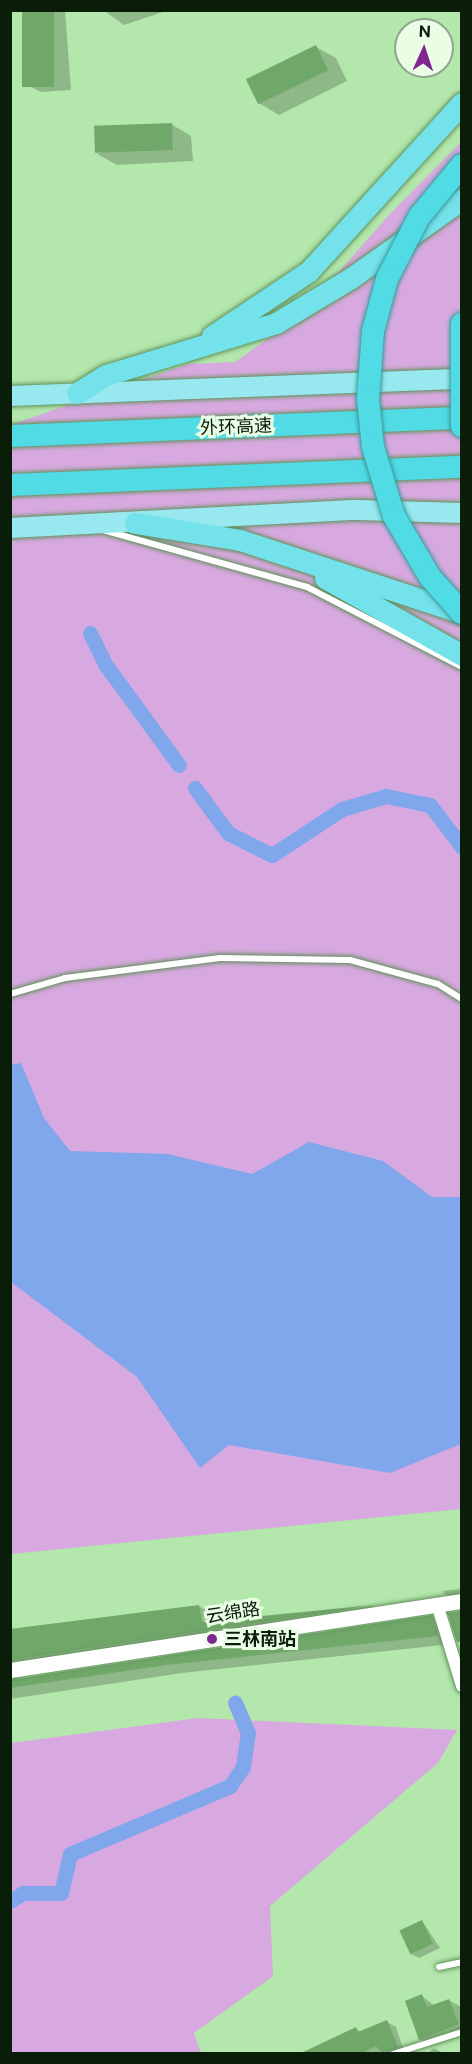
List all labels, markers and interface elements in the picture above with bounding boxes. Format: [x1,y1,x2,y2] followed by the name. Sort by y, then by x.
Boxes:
[394,18,454,78] north arrow
[418,22,432,41] text: N
[200,415,272,439] street label: 外环高速
[205,1598,261,1628] street label: 云绵路
[224,1628,296,1650] place label: 三林南站
[205,1632,219,1646] marker: 三林南站

